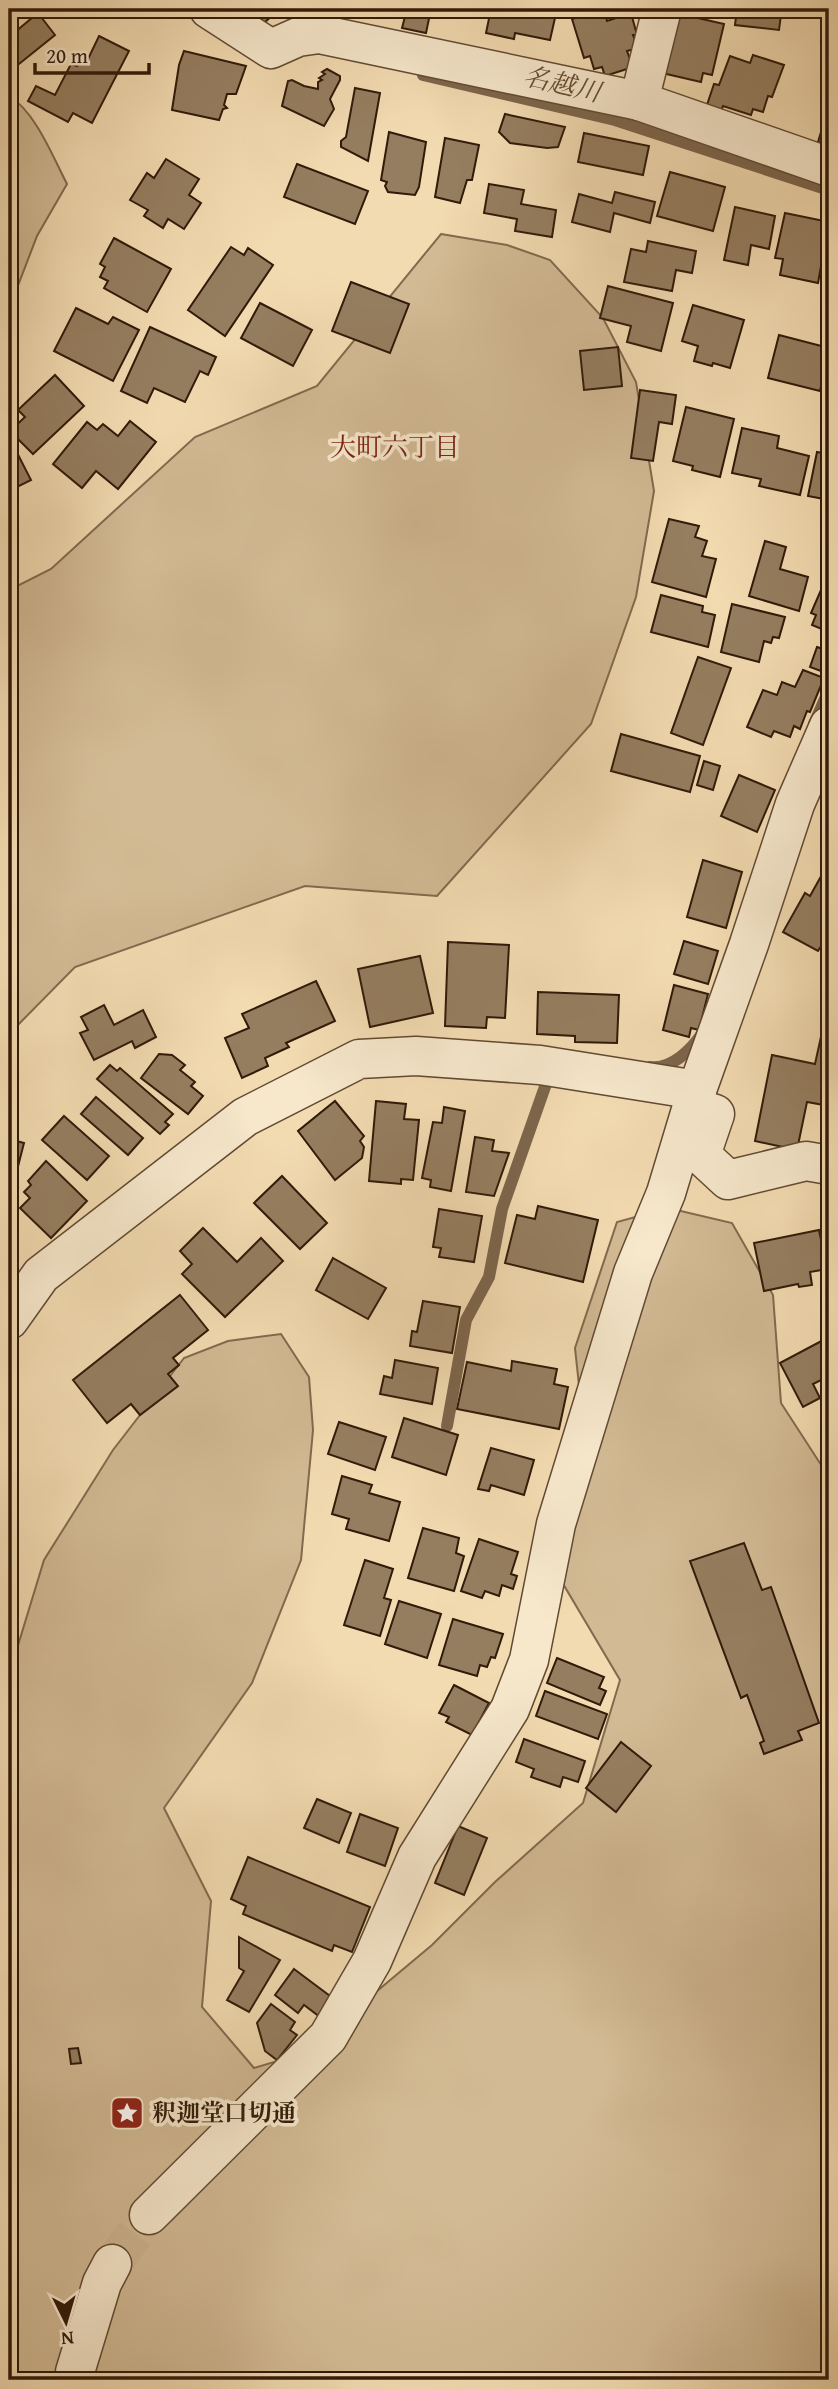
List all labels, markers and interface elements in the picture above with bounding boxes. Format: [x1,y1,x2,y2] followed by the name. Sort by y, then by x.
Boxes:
[35,32,149,76] scale bar
[46,40,88,71] text: 20 m
[520,56,607,112] water label: 名越川
[330,427,460,466] district label: 大町六丁目
[108,2094,146,2132] place icon: 釈迦堂口切通
[152,2095,296,2130] place label: 釈迦堂口切通
[32,2288,102,2358] north arrow
[60,2324,75,2353] text: N

